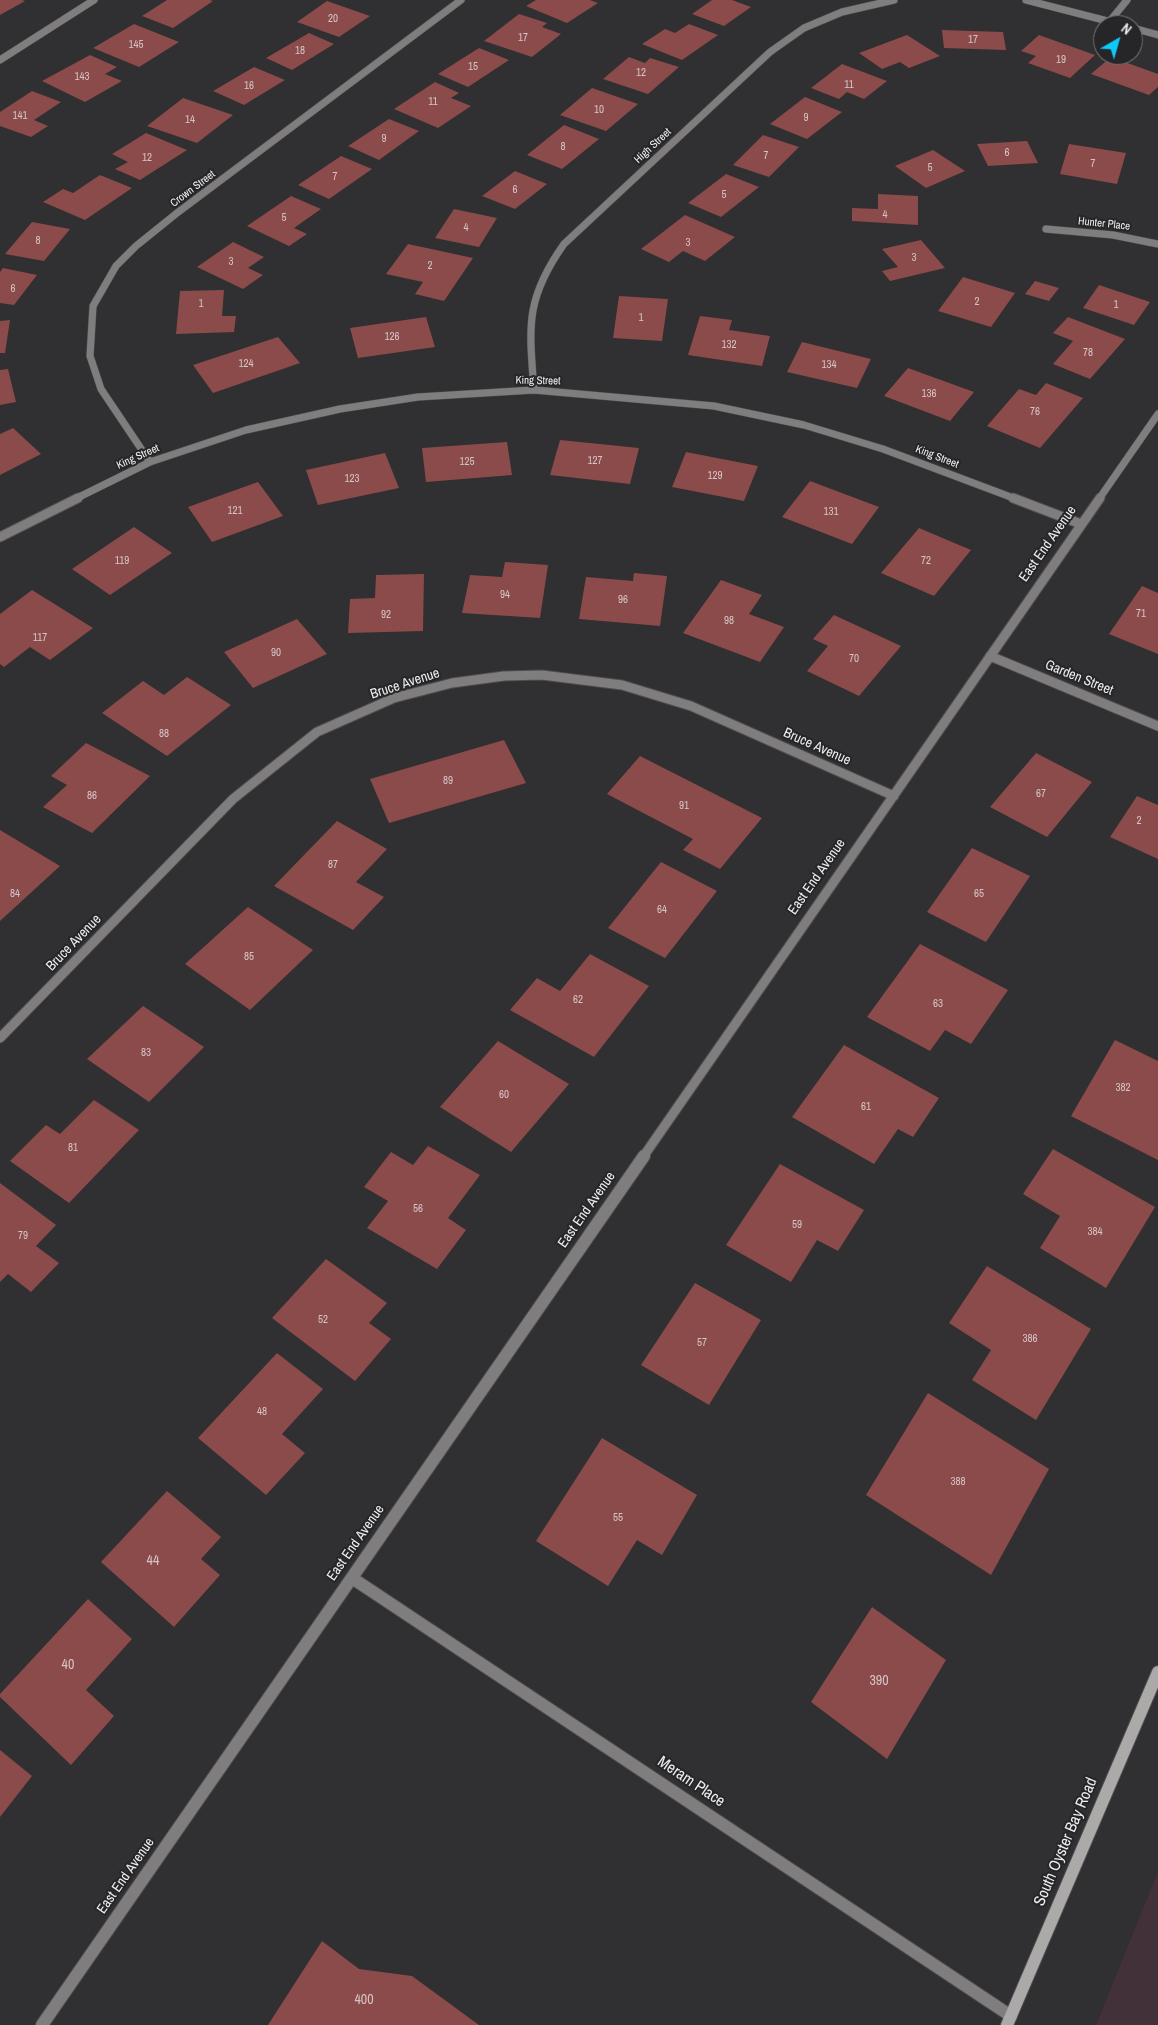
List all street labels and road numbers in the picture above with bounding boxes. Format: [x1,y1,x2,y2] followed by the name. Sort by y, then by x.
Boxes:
[632,126,674,166] street label: High Street
[168,168,218,210] street label: Crown Street
[1077,215,1131,233] street label: Hunter Place
[515,374,561,388] street label: King Street
[115,442,161,472] street label: King Street
[914,443,960,471] street label: King Street
[1016,503,1080,585] street label: East End Avenue
[1042,657,1116,699] street label: Garden Street
[368,665,442,703] street label: Bruce Avenue
[781,725,853,769] street label: Bruce Avenue
[785,836,849,918] street label: East End Avenue
[43,911,105,975] street label: Bruce Avenue
[555,1169,619,1251] street label: East End Avenue
[324,1502,388,1584] street label: East End Avenue
[654,1752,728,1812] street label: Meram Place
[1030,1775,1102,1909] street label: South Oyster Bay Road
[94,1835,158,1917] street label: East End Avenue

